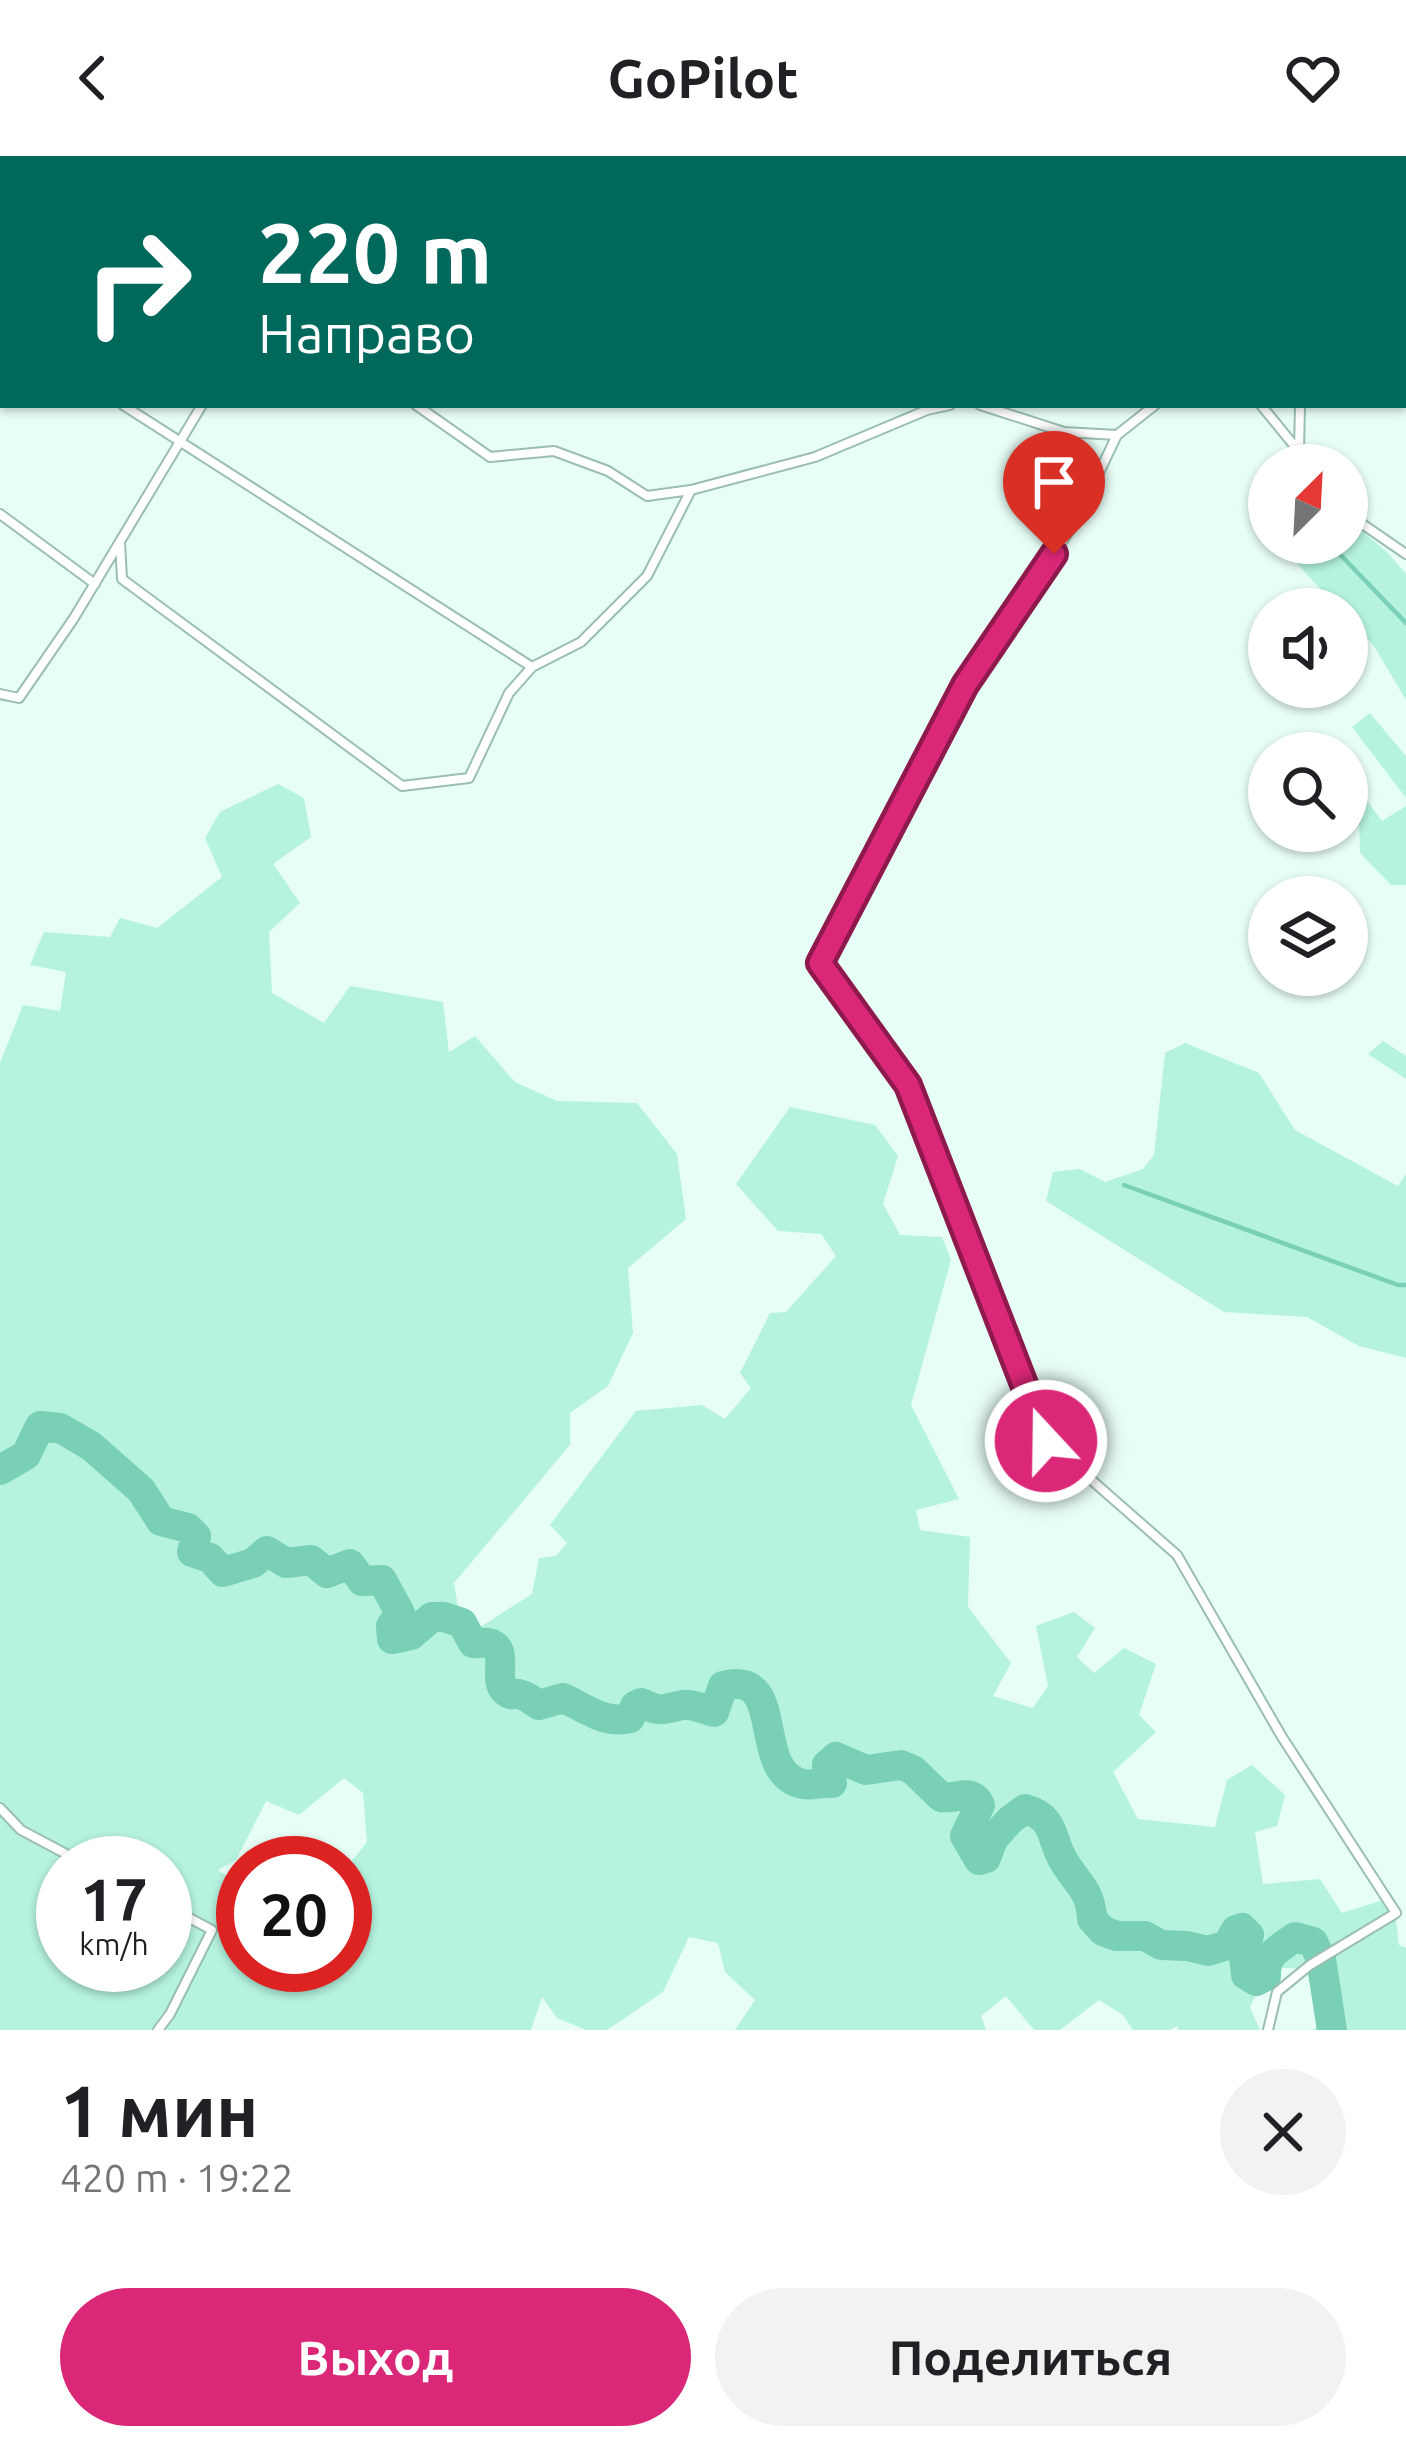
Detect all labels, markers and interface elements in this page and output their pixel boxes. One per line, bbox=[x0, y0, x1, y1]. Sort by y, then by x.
icon: back bbox=[60, 45, 126, 111]
icon: heart bbox=[1280, 45, 1346, 111]
text: GoPilot bbox=[607, 48, 799, 108]
icon: right bbox=[60, 204, 216, 360]
text: 220 m bbox=[258, 205, 492, 299]
text: Направо bbox=[258, 303, 475, 363]
pin bbox=[1003, 431, 1105, 554]
north arrow bbox=[1248, 444, 1368, 564]
map controls bbox=[1248, 444, 1368, 996]
icon: arrive bbox=[1021, 449, 1087, 515]
button: sound bbox=[1248, 588, 1368, 708]
button: search bbox=[1248, 732, 1368, 852]
button: layers bbox=[1248, 876, 1368, 996]
position arrow bbox=[983, 1378, 1109, 1504]
speed limit sign: 20 bbox=[216, 1836, 372, 1992]
text: 17 bbox=[80, 1865, 148, 1932]
text: km/h bbox=[79, 1927, 149, 1961]
button: close bbox=[1220, 2069, 1346, 2195]
text: 1 мин bbox=[60, 2070, 259, 2151]
text: 420 m · 19:22 bbox=[60, 2156, 294, 2199]
button: Выход bbox=[60, 2288, 691, 2426]
button: Поделиться bbox=[715, 2288, 1346, 2426]

